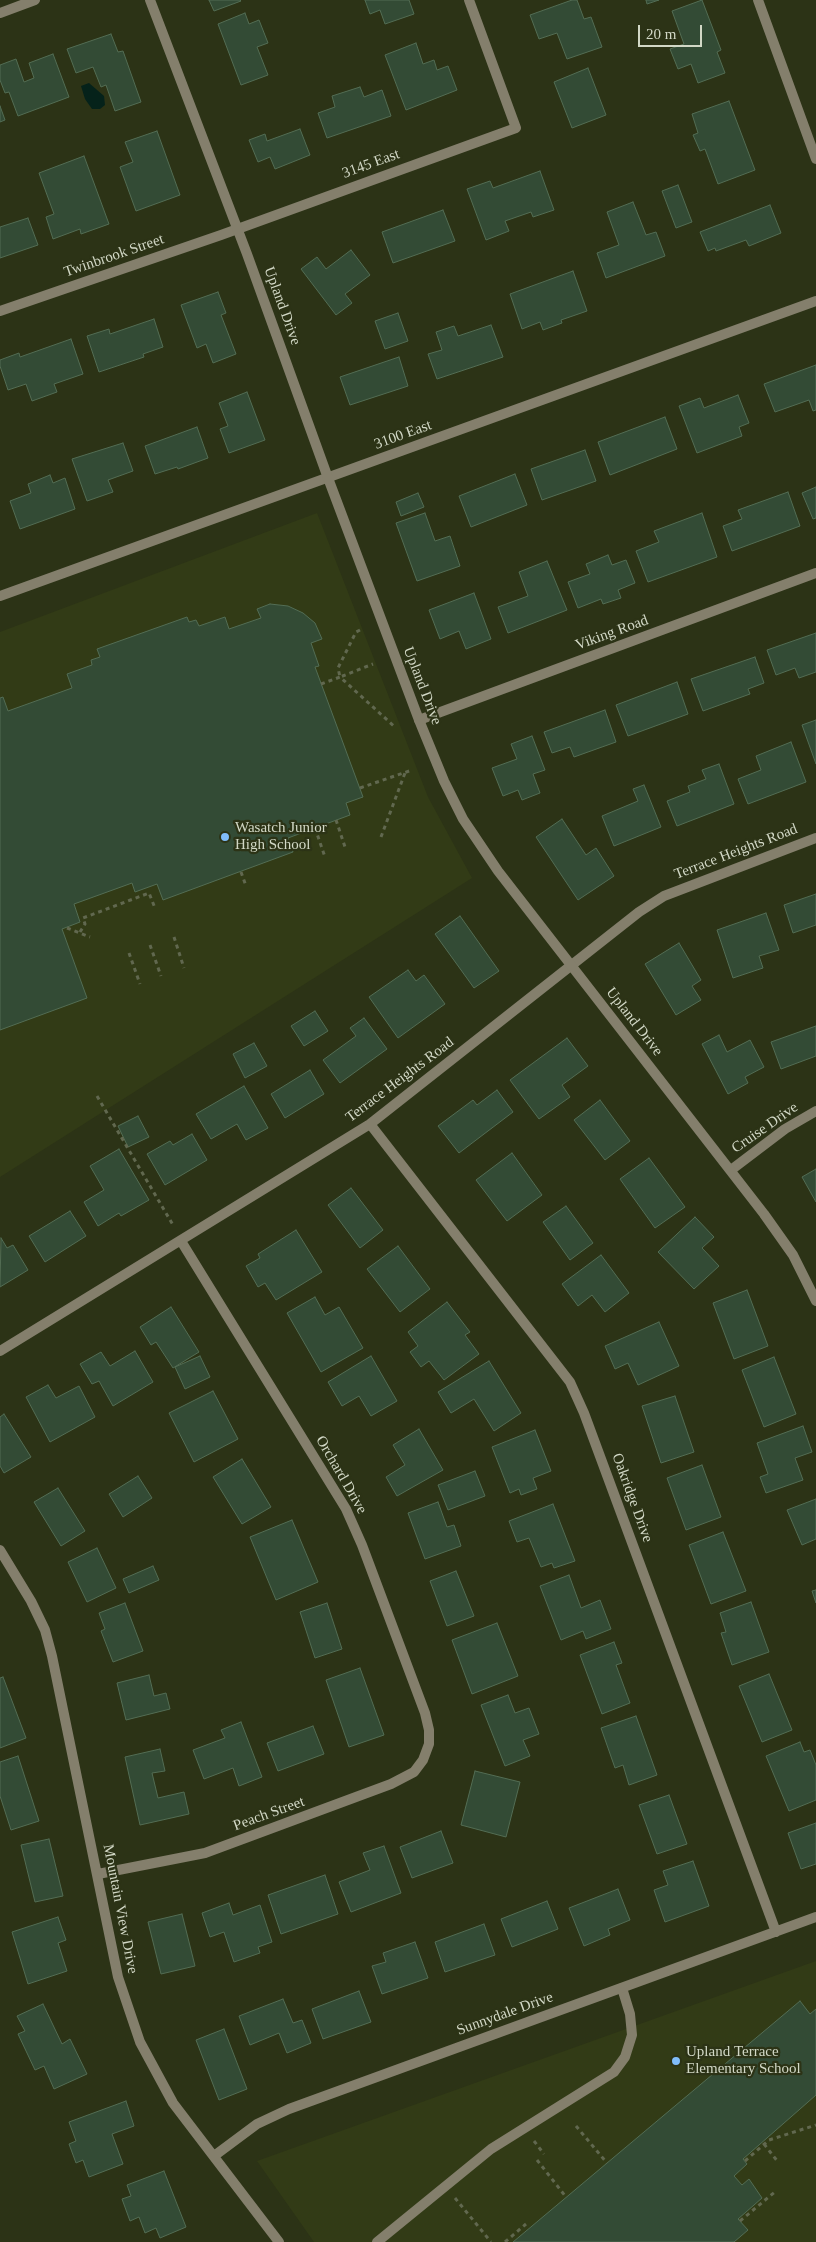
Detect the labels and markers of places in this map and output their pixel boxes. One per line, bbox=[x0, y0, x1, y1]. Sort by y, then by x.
place label: Wasatch Junior High School bbox=[235, 819, 327, 854]
marker: Wasatch Junior High School bbox=[219, 831, 231, 843]
place label: Upland Terrace Elementary School bbox=[686, 2043, 801, 2078]
marker: Upland Terrace Elementary School bbox=[670, 2055, 682, 2067]

